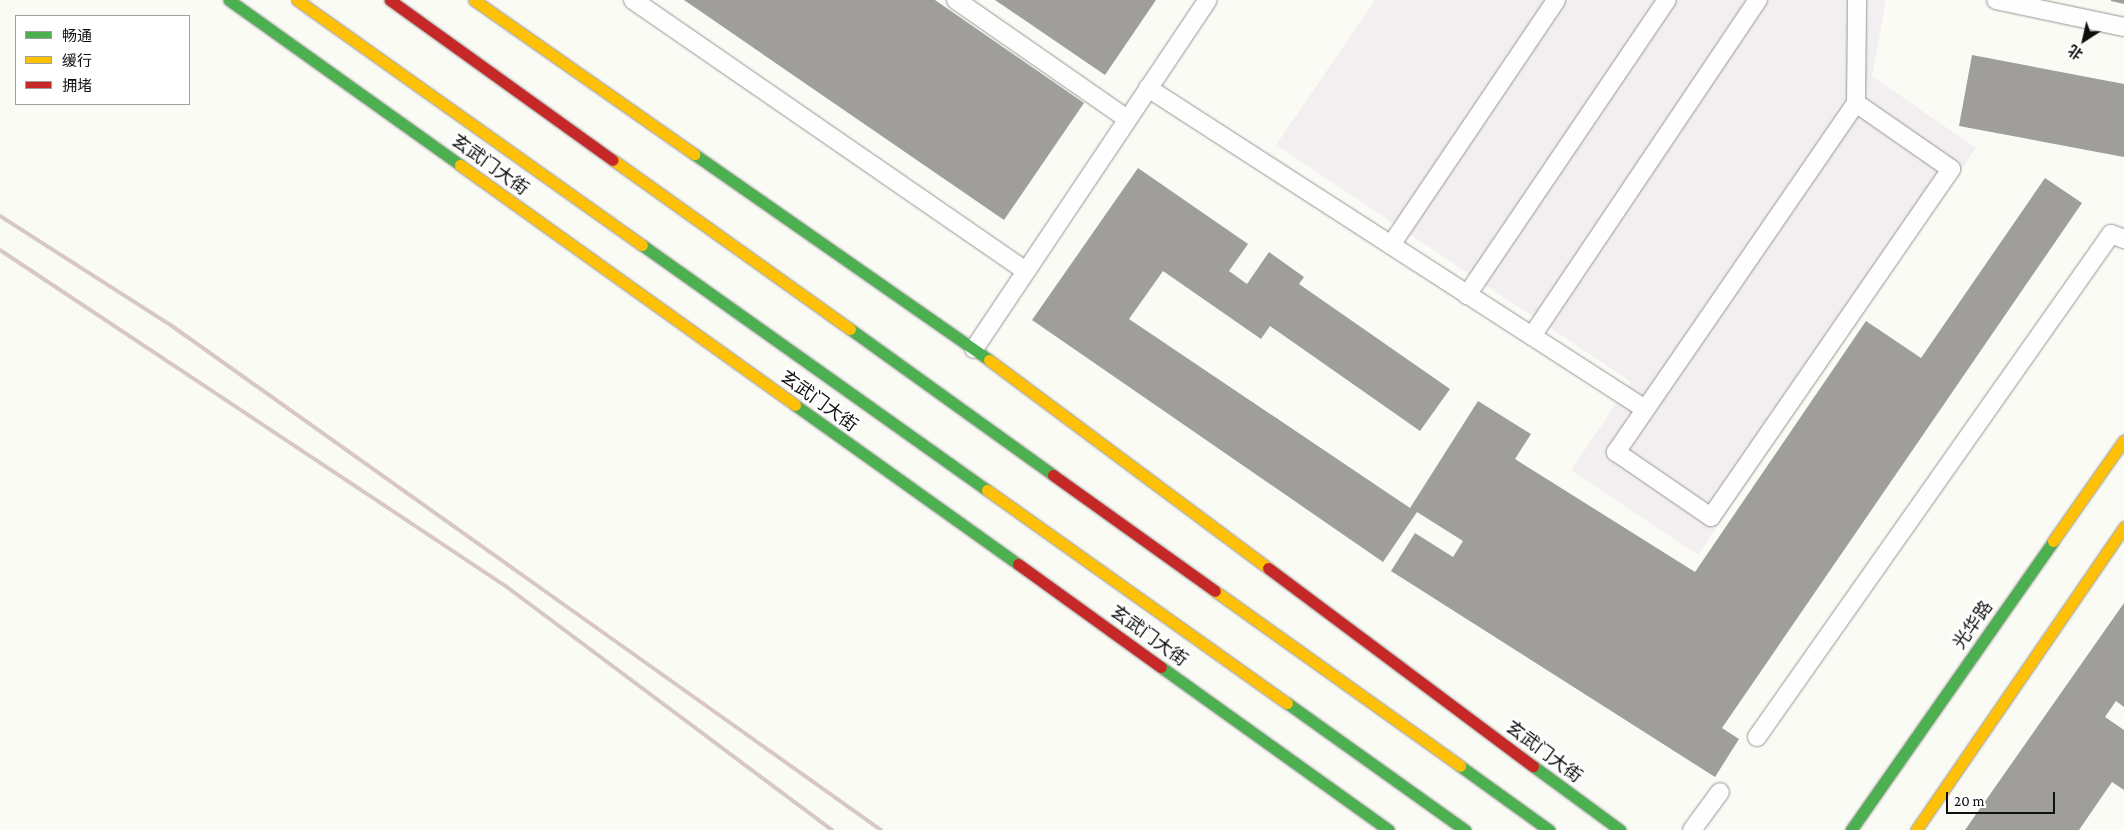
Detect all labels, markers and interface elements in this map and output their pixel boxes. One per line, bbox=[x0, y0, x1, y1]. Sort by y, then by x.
legend bbox=[15, 15, 190, 105]
north arrow bbox=[2059, 15, 2109, 65]
text: 畅通 bbox=[62, 28, 92, 44]
text: 北 bbox=[2065, 42, 2086, 63]
text: 缓行 bbox=[62, 53, 92, 69]
text: 拥堵 bbox=[62, 78, 92, 94]
street label: 玄武门大街 bbox=[447, 130, 533, 200]
street label: 玄武门大街 bbox=[776, 366, 862, 436]
street label: 光华路 bbox=[1949, 597, 1997, 653]
street label: 玄武门大街 bbox=[1106, 601, 1192, 671]
street label: 玄武门大街 bbox=[1502, 716, 1586, 788]
scale bar bbox=[1949, 782, 2058, 814]
text: 20 m bbox=[1954, 793, 1985, 809]

